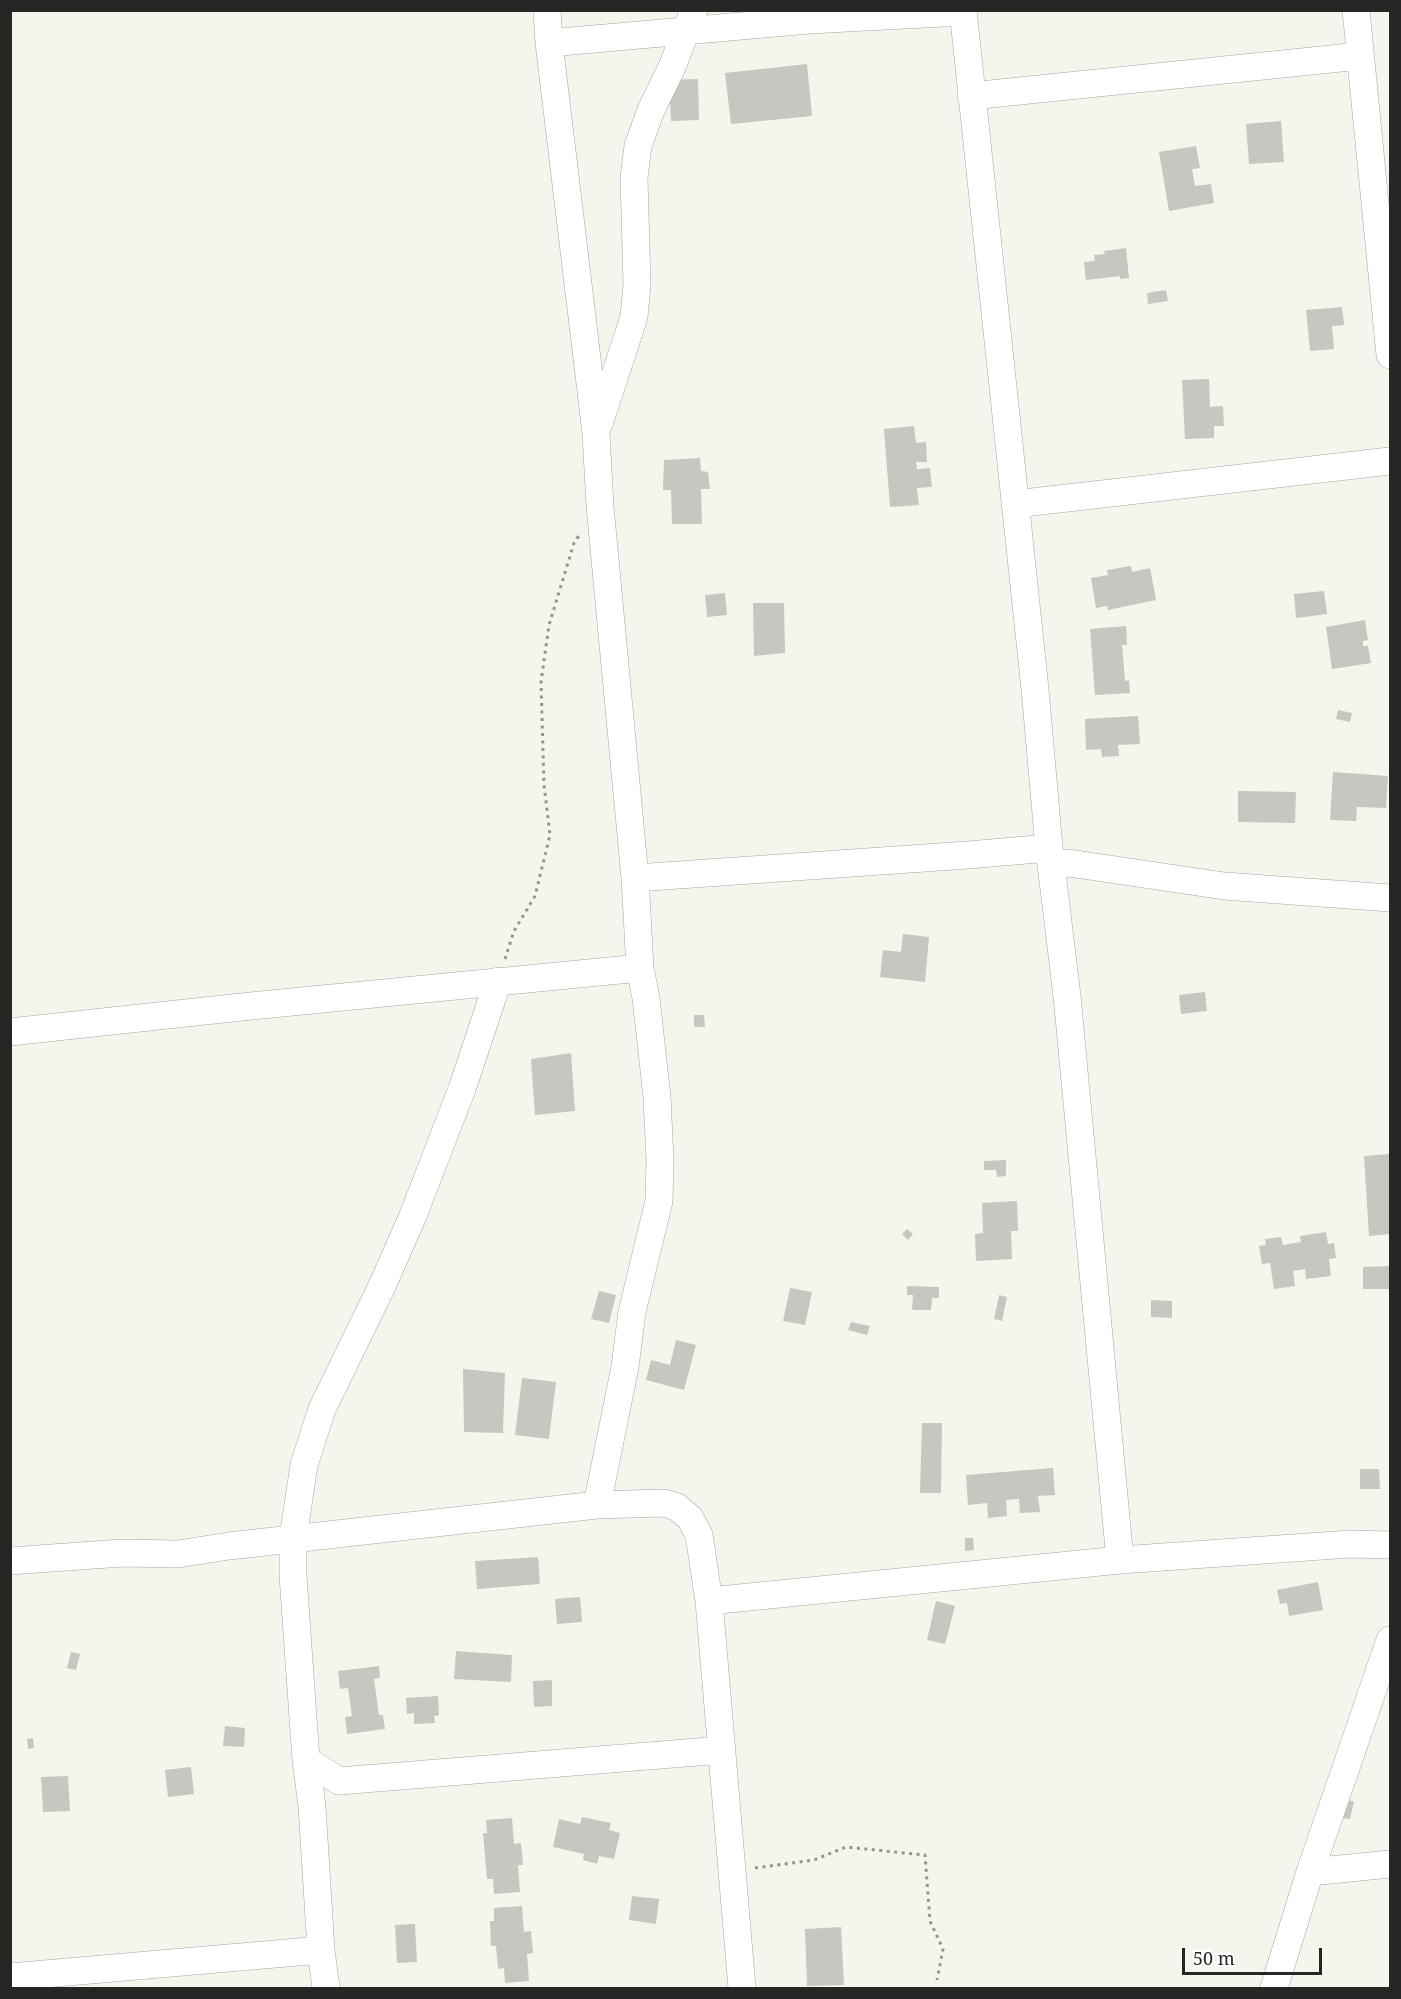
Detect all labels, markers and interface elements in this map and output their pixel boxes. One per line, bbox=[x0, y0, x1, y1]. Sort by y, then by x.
scale bar bbox=[1185, 1936, 1324, 1974]
text: 50 m bbox=[1193, 1946, 1235, 1970]

